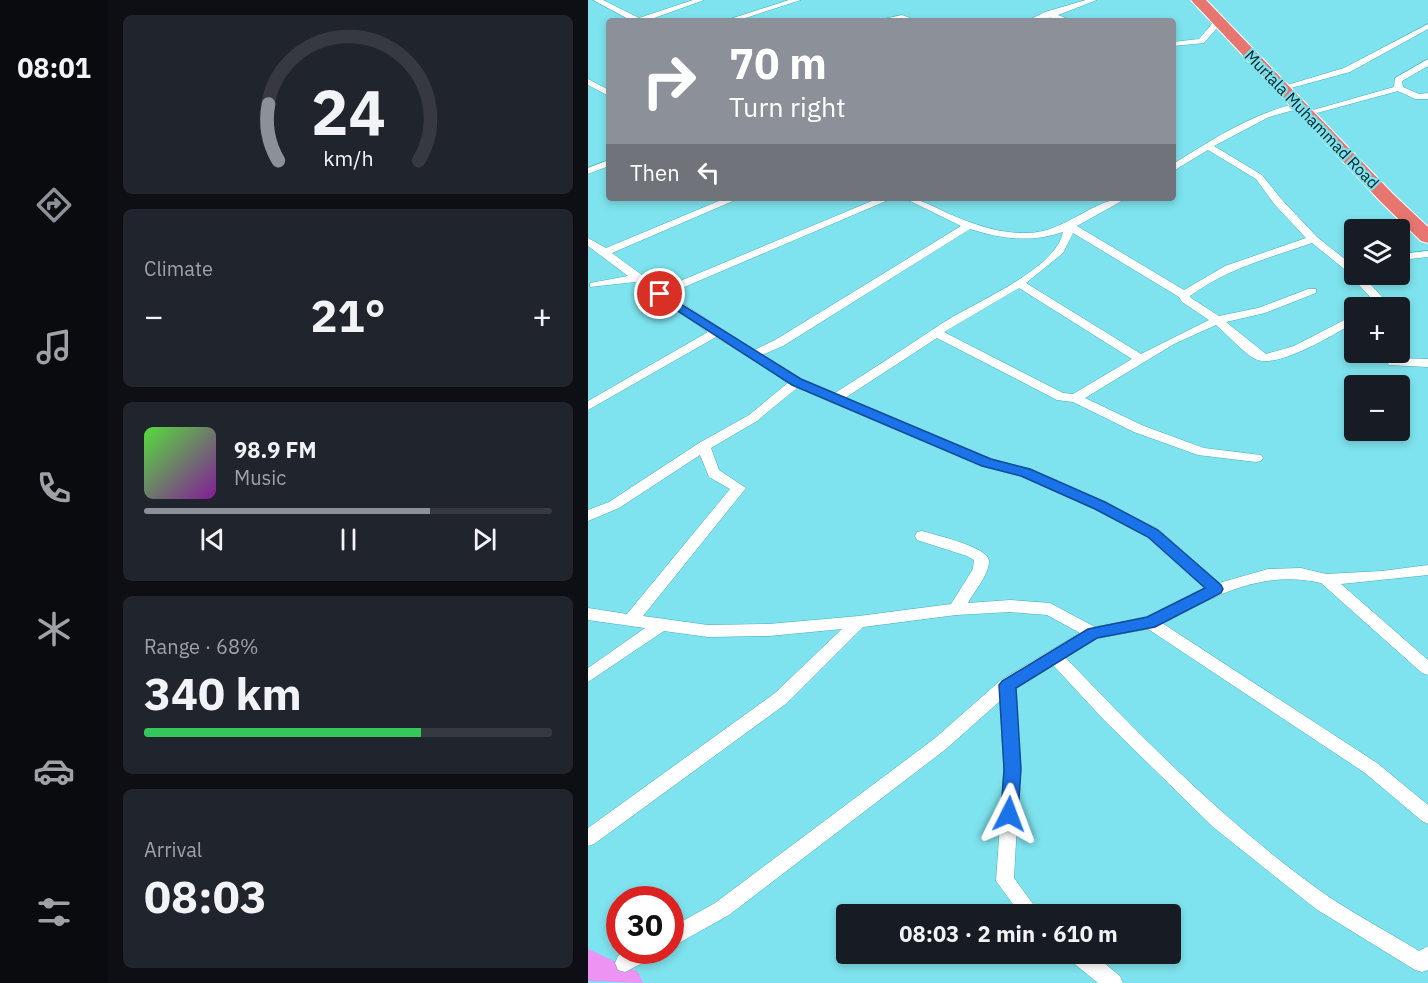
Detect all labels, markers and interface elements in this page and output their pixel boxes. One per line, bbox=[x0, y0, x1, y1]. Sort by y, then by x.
text: 70 m bbox=[729, 36, 827, 91]
icon: right bbox=[630, 42, 708, 120]
street label: Murtala Muhammad Road bbox=[1241, 46, 1383, 192]
text: 08:01 bbox=[17, 50, 91, 85]
text: 24 bbox=[311, 71, 385, 152]
text: Turn right bbox=[729, 89, 846, 124]
text: km/h bbox=[323, 145, 373, 173]
icon: left bbox=[692, 156, 725, 189]
text: Then bbox=[630, 158, 680, 187]
icon: directions bbox=[33, 184, 75, 226]
map controls bbox=[1344, 219, 1410, 441]
button: layers bbox=[1344, 219, 1410, 285]
text: Climate bbox=[144, 255, 213, 282]
pin bbox=[634, 268, 685, 319]
icon: arrive bbox=[643, 277, 676, 310]
text: 21° bbox=[310, 286, 386, 344]
text: − bbox=[144, 294, 164, 337]
text: + bbox=[532, 294, 552, 337]
button: + bbox=[1344, 297, 1410, 363]
icon: music bbox=[33, 326, 75, 368]
button: − bbox=[1344, 375, 1410, 441]
text: 98.9 FM bbox=[234, 435, 317, 464]
text: Music bbox=[234, 464, 286, 491]
icon: phone bbox=[33, 467, 75, 509]
icon: previous bbox=[196, 523, 229, 556]
icon: pause bbox=[332, 523, 365, 556]
icon: next bbox=[468, 523, 501, 556]
icon: climate bbox=[33, 608, 75, 650]
text: Range · 68% bbox=[144, 633, 259, 660]
text: 340 km bbox=[144, 664, 302, 722]
icon: car bbox=[33, 750, 75, 792]
position arrow bbox=[977, 782, 1041, 846]
text: Arrival bbox=[144, 836, 202, 863]
text: 08:03 bbox=[144, 867, 267, 925]
speed limit sign: 30 bbox=[606, 886, 684, 964]
icon: filters bbox=[33, 891, 75, 933]
text: 08:03 · 2 min · 610 m bbox=[899, 919, 1118, 948]

